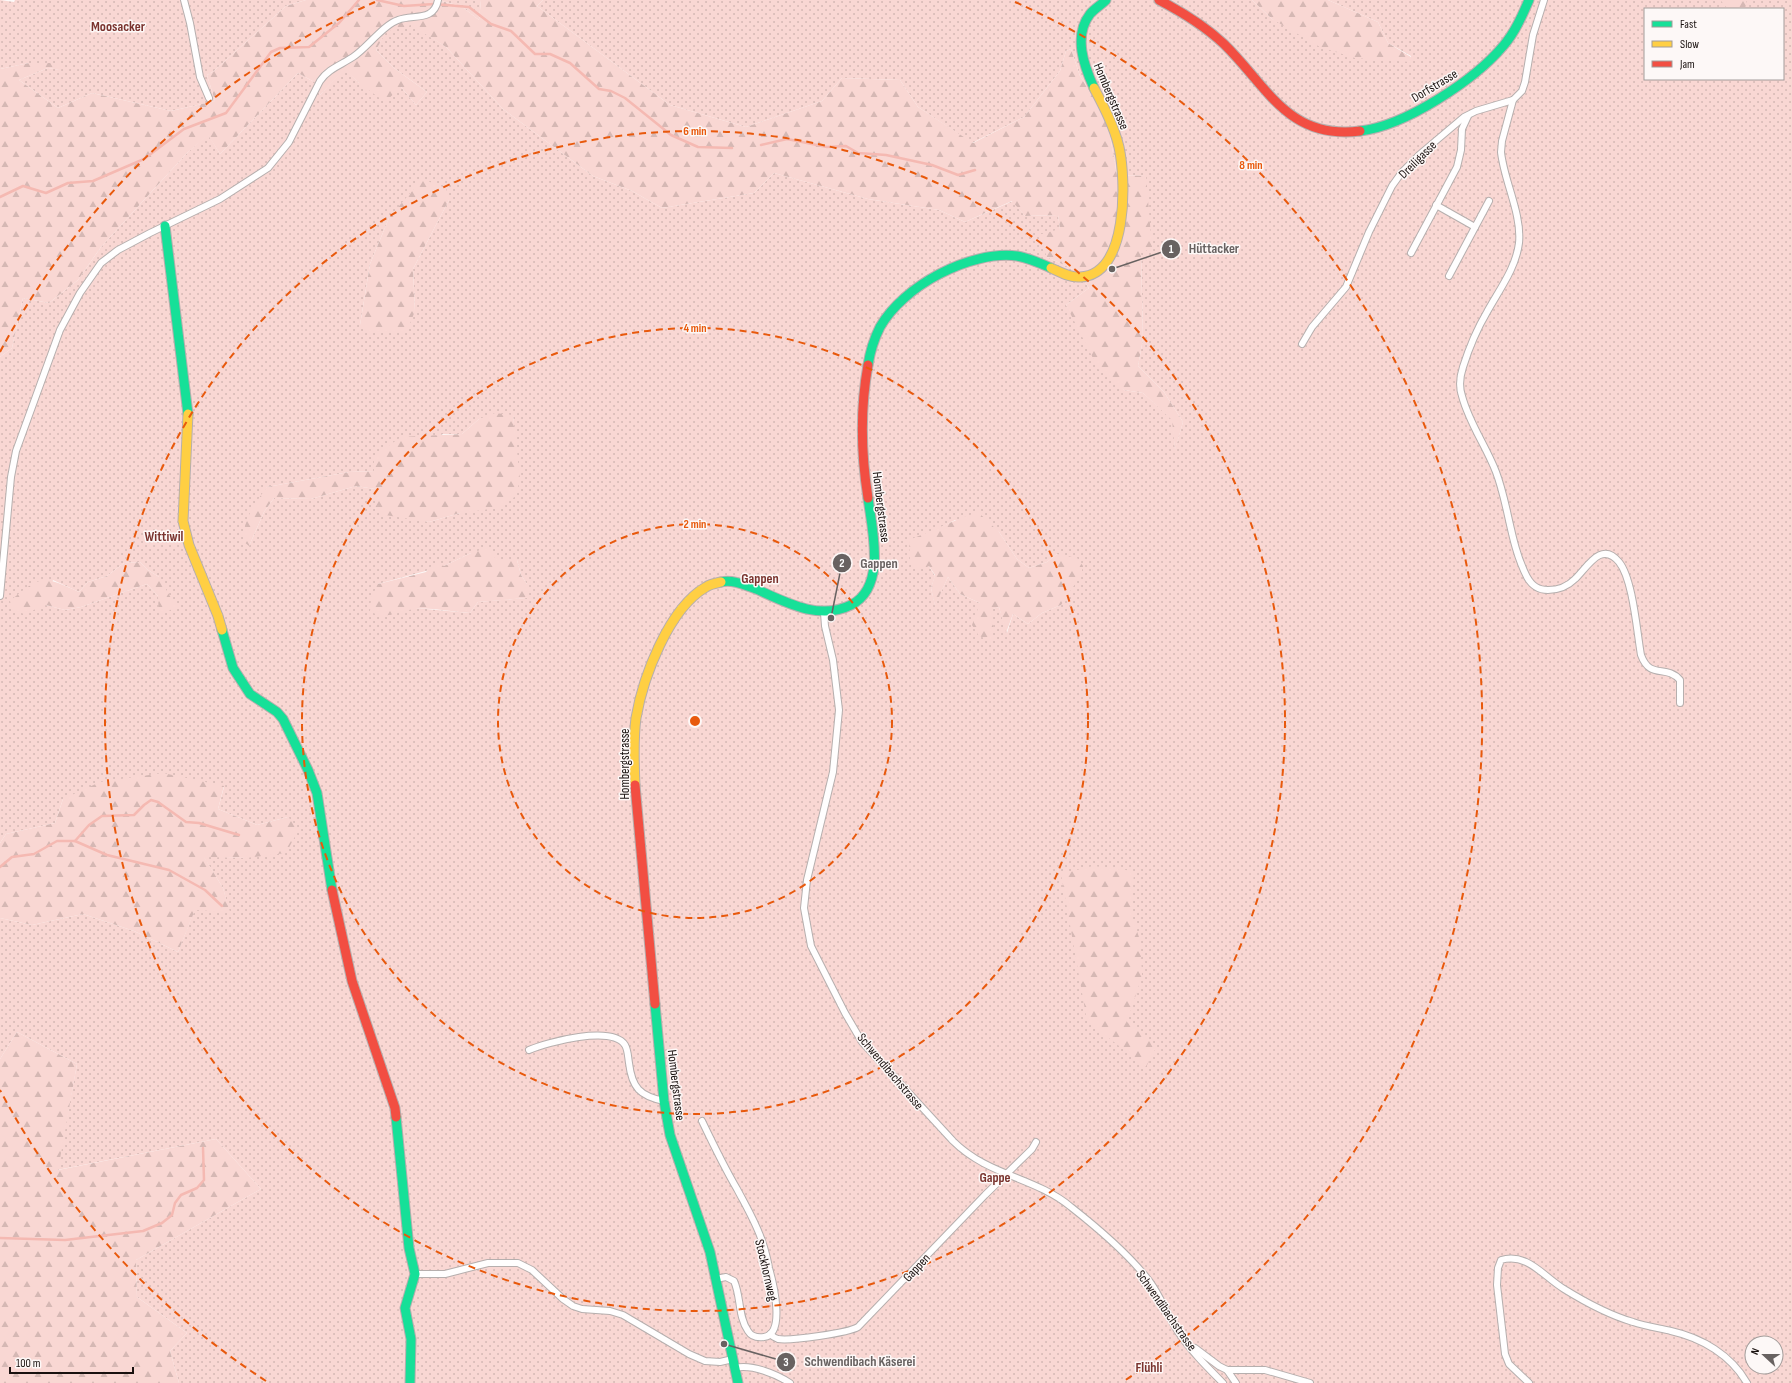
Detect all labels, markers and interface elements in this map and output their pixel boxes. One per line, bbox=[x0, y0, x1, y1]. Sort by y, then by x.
legend bbox=[1644, 8, 1784, 80]
text: Fast bbox=[1680, 17, 1697, 32]
district label: Moosacker bbox=[91, 18, 146, 35]
text: Slow bbox=[1680, 37, 1699, 52]
text: Jam bbox=[1679, 57, 1695, 72]
street label: Hombergstrasse bbox=[1090, 61, 1132, 132]
street label: Dorfstrasse bbox=[1409, 66, 1460, 106]
text: 6 min bbox=[683, 124, 707, 139]
street label: Dreiligasse bbox=[1395, 137, 1440, 182]
text: 8 min bbox=[1239, 158, 1263, 173]
callout: Hüttacker bbox=[1161, 236, 1247, 262]
text: Hüttacker bbox=[1189, 240, 1240, 257]
text: 1 bbox=[1169, 242, 1174, 257]
text: 4 min bbox=[683, 321, 707, 336]
street label: Hombergstrasse bbox=[869, 471, 893, 543]
text: 2 min bbox=[684, 517, 706, 532]
district label: Wittiwil bbox=[145, 528, 184, 545]
callout: Gappen bbox=[832, 550, 905, 576]
text: Gappen bbox=[860, 555, 898, 572]
text: 2 bbox=[839, 556, 845, 571]
district label: Gappen bbox=[741, 570, 779, 587]
centre of rings bbox=[688, 714, 702, 728]
street label: Hombergstrasse bbox=[617, 728, 633, 800]
street label: Schwendibachstrasse bbox=[854, 1030, 927, 1113]
street label: Hombergstrasse bbox=[664, 1049, 688, 1121]
district label: Gappe bbox=[979, 1169, 1011, 1186]
street label: Stockhornweg bbox=[751, 1238, 781, 1303]
street label: Gappen bbox=[900, 1250, 934, 1285]
street label: Schwendibachstrasse bbox=[1132, 1267, 1200, 1354]
north arrow bbox=[1744, 1335, 1784, 1375]
text: N bbox=[1748, 1346, 1762, 1357]
scale bar bbox=[10, 1349, 133, 1375]
callout: Schwendibach Käserei bbox=[776, 1349, 923, 1375]
text: Schwendibach Käserei bbox=[805, 1353, 916, 1370]
text: 3 bbox=[783, 1355, 789, 1370]
text: 100 m bbox=[16, 1356, 41, 1371]
district label: Flühli bbox=[1136, 1359, 1163, 1376]

